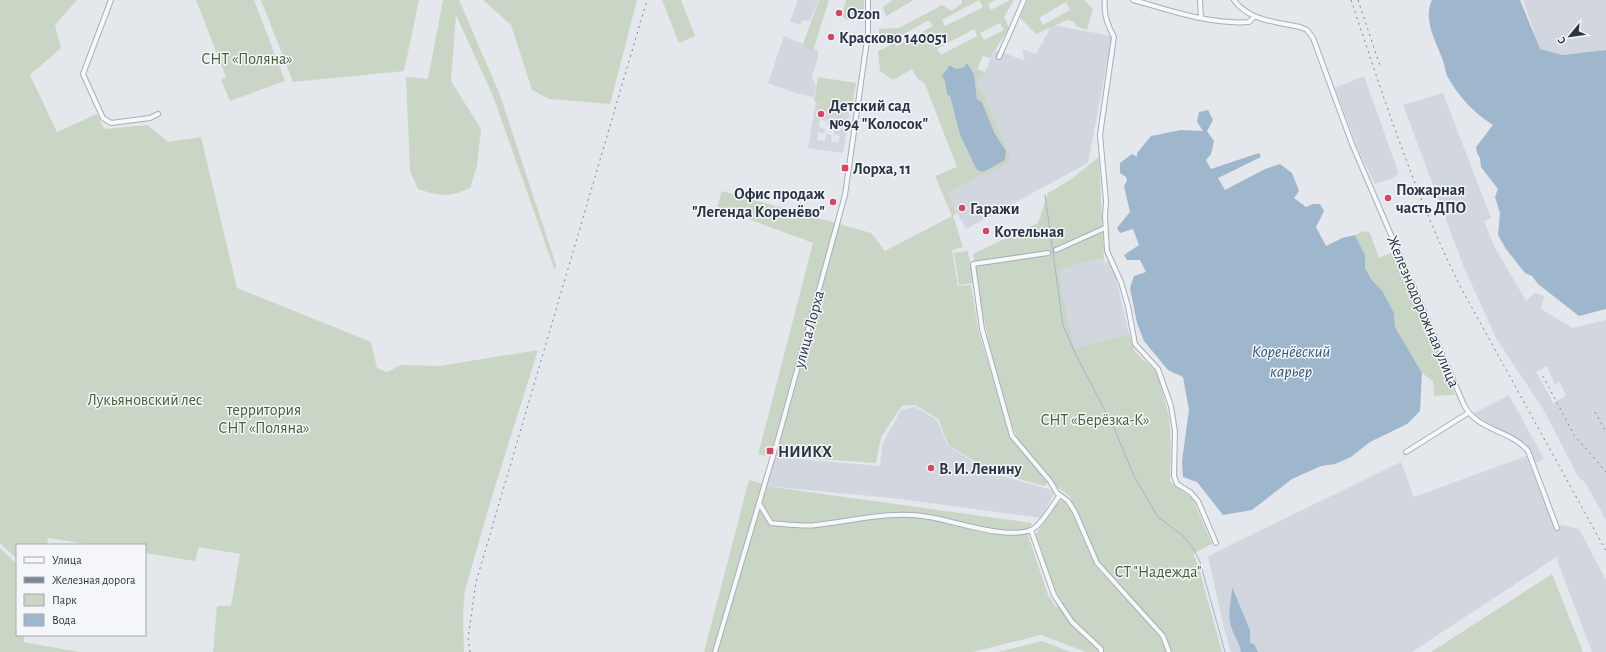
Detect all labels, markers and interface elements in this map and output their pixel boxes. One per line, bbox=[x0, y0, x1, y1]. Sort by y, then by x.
place label: Ozon bbox=[847, 6, 880, 22]
marker: Ozon bbox=[834, 8, 844, 18]
north arrow bbox=[1550, 16, 1590, 56]
place label: Красково 140051 bbox=[839, 30, 947, 46]
marker: Красково 140051 bbox=[826, 32, 836, 42]
text: С bbox=[1555, 35, 1568, 46]
park label: СНТ «Поляна» bbox=[201, 51, 293, 67]
place label: Детский сад №94 "Колосок" bbox=[829, 98, 928, 132]
marker: Детский сад №94 "Колосок" bbox=[816, 109, 826, 119]
place label: Лорха, 11 bbox=[853, 161, 911, 177]
marker: Лорха, 11 bbox=[840, 163, 850, 173]
place label: Пожарная часть ДПО bbox=[1396, 182, 1467, 216]
place label: Офис продаж "Легенда Коренёво" bbox=[692, 186, 826, 220]
marker: Пожарная часть ДПО bbox=[1383, 193, 1393, 203]
marker: Офис продаж "Легенда Коренёво" bbox=[828, 197, 838, 207]
place label: Гаражи bbox=[970, 201, 1020, 217]
marker: Гаражи bbox=[957, 203, 967, 213]
place label: Котельная bbox=[994, 224, 1064, 240]
marker: Котельная bbox=[981, 226, 991, 236]
street label: Железнодорожная улица bbox=[1383, 233, 1462, 390]
street label: улица Лорха bbox=[791, 289, 828, 371]
water label: Коренёвский карьер bbox=[1252, 343, 1330, 381]
park label: Лукьяновский лес bbox=[87, 392, 203, 409]
park label: территория СНТ «Поляна» bbox=[218, 402, 310, 436]
park label: СНТ «Берёзка-К» bbox=[1040, 412, 1150, 428]
place label: НИИКХ bbox=[778, 444, 832, 460]
marker: НИИКХ bbox=[765, 446, 775, 456]
place label: В. И. Ленину bbox=[939, 461, 1022, 478]
marker: В. И. Ленину bbox=[926, 463, 936, 473]
legend bbox=[16, 544, 146, 636]
text: Улица bbox=[52, 554, 82, 566]
park label: СТ "Надежда" bbox=[1114, 564, 1202, 580]
text: Железная дорога bbox=[52, 574, 136, 586]
text: Парк bbox=[52, 594, 77, 606]
text: Вода bbox=[52, 614, 76, 626]

